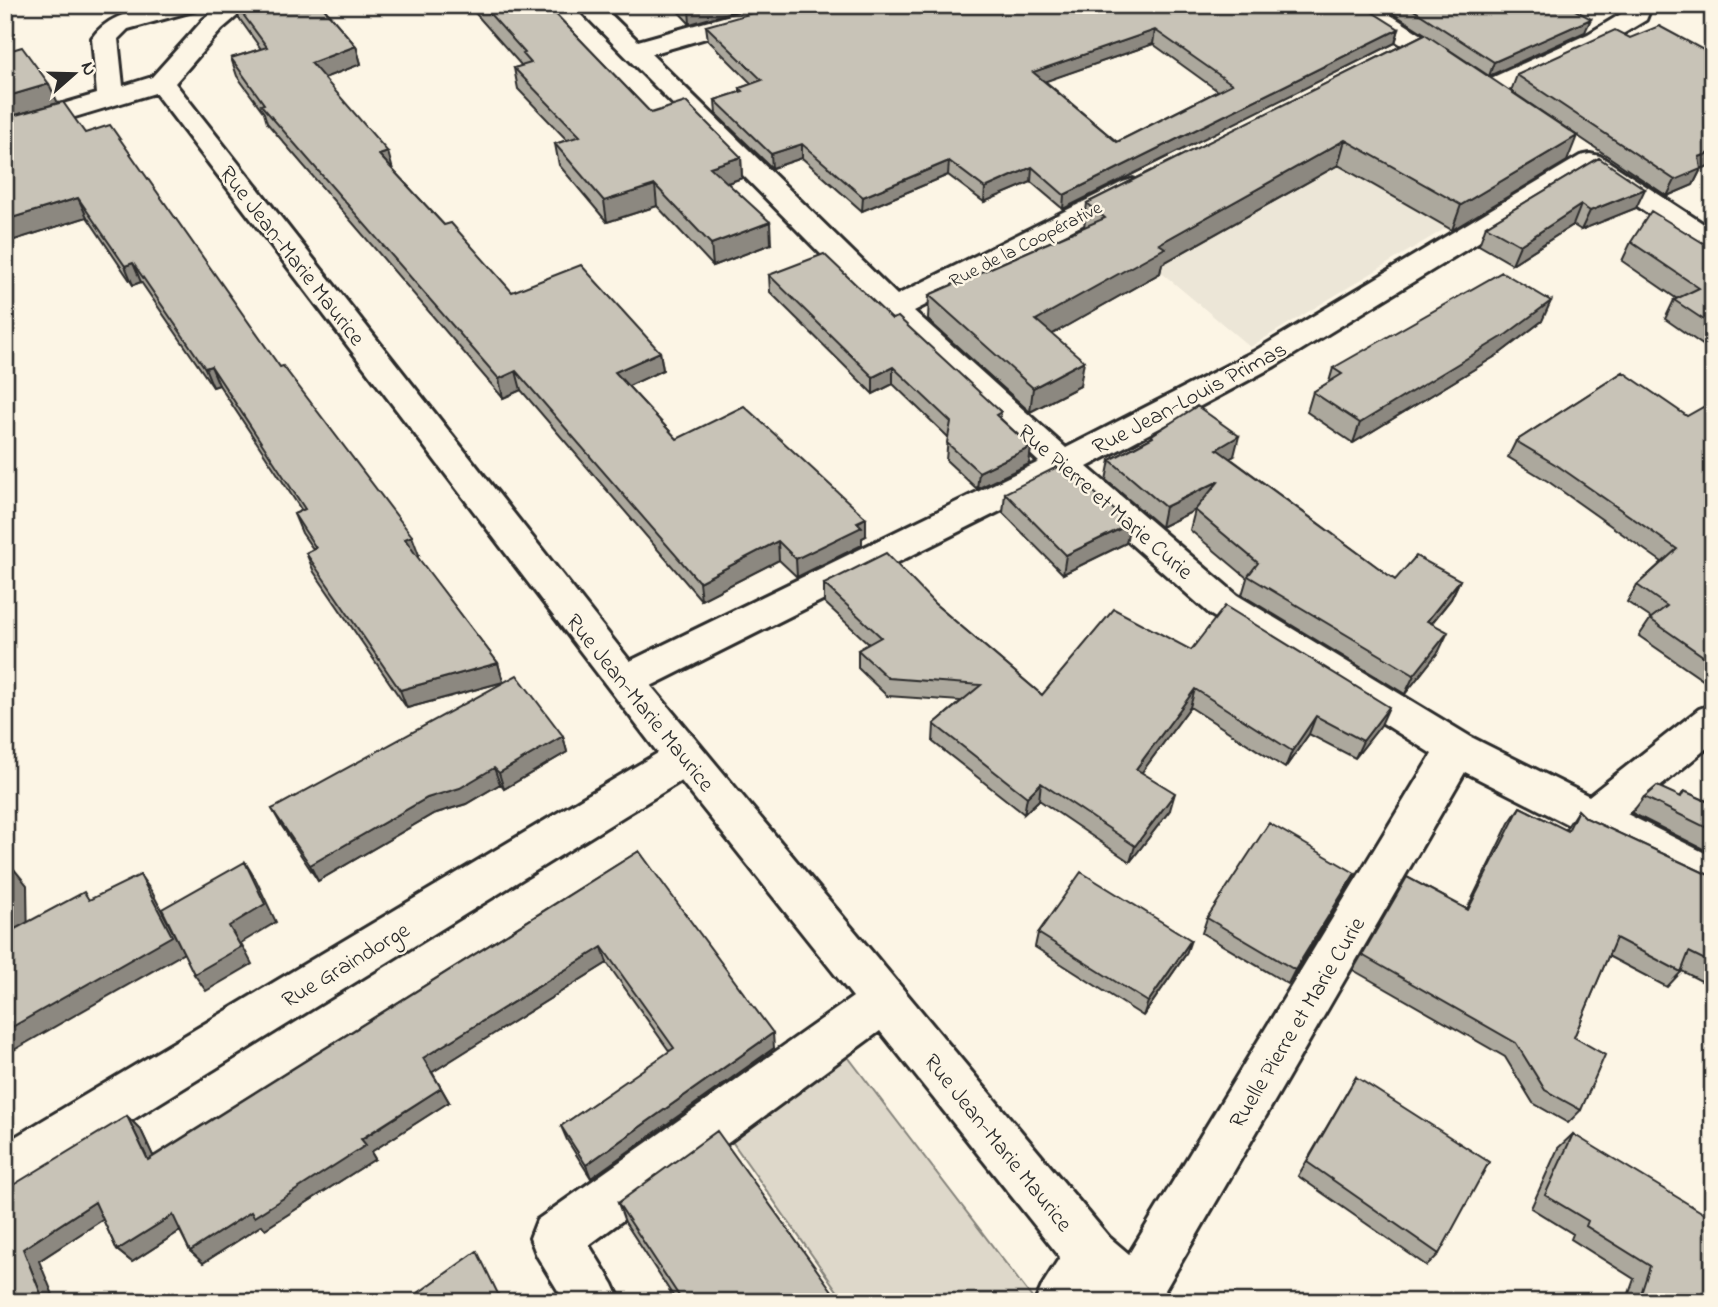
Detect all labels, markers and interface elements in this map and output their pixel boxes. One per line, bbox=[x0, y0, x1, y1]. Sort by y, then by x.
north arrow bbox=[38, 38, 108, 108]
text: N bbox=[73, 58, 103, 80]
street label: Rue Jean-Marie Maurice bbox=[210, 159, 372, 354]
street label: Rue de la Coopérative bbox=[945, 195, 1108, 295]
street label: Rue Jean-Louis Primas bbox=[1087, 334, 1293, 465]
street label: Rue Pierre et Marie Curie bbox=[1009, 417, 1200, 589]
street label: Rue Jean-Marie Maurice bbox=[557, 607, 722, 800]
street label: Ruelle Pierre et Marie Curie bbox=[1222, 911, 1375, 1135]
street label: Rue Graindorge bbox=[276, 915, 418, 1018]
street label: Rue Jean-Marie Maurice bbox=[915, 1047, 1080, 1240]

